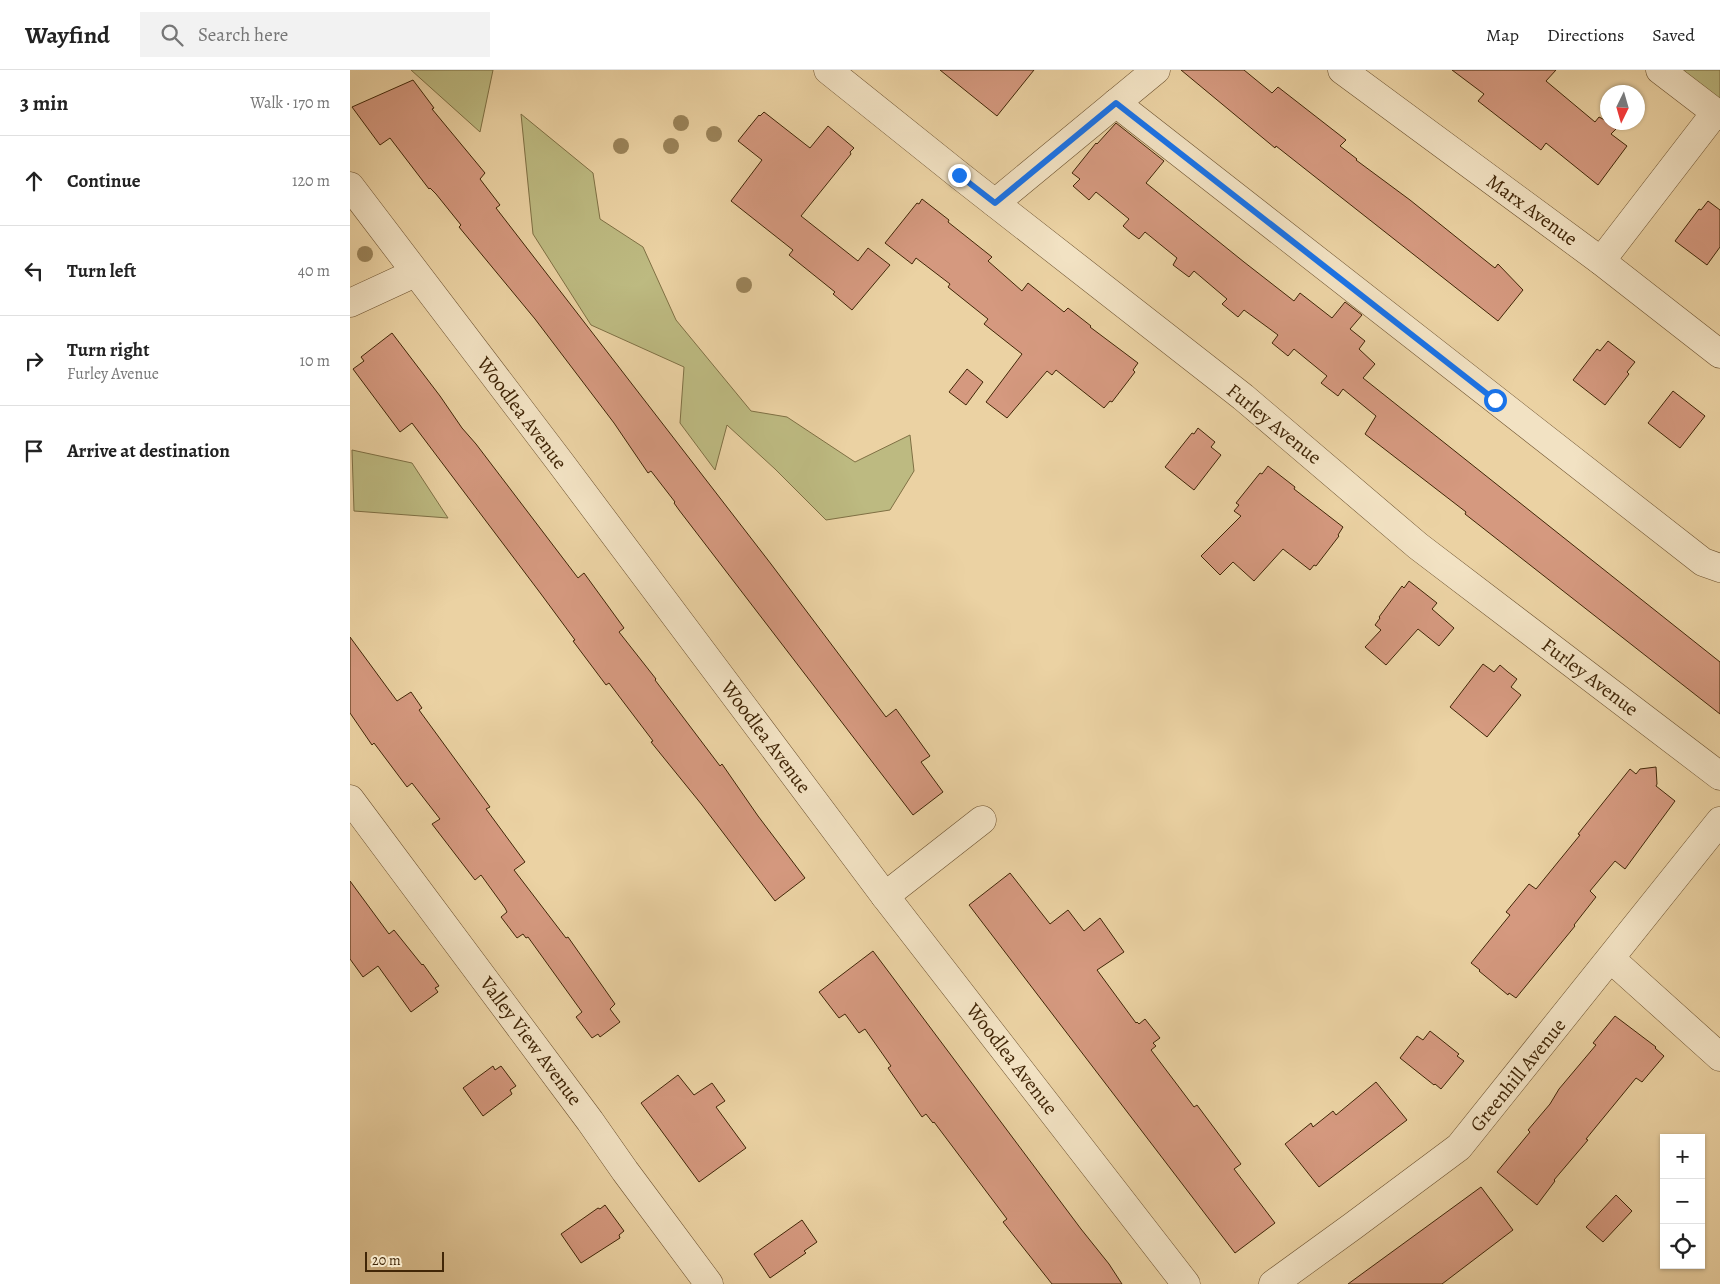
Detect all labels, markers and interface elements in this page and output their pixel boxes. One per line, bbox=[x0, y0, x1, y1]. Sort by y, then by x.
search box bbox=[140, 12, 490, 57]
text: Wayfind bbox=[25, 19, 110, 51]
icon: search bbox=[158, 21, 186, 49]
text: Search here bbox=[198, 22, 288, 48]
text: Map bbox=[1486, 23, 1519, 47]
text: Directions bbox=[1547, 23, 1624, 47]
text: Saved bbox=[1652, 23, 1695, 47]
north arrow bbox=[1600, 85, 1645, 130]
text: 3 min bbox=[20, 89, 68, 117]
text: Walk · 170 m bbox=[250, 92, 330, 114]
route end bbox=[948, 164, 971, 187]
icon: ahead bbox=[20, 167, 48, 195]
text: Continue bbox=[67, 168, 141, 194]
street label: Marx Avenue bbox=[1481, 168, 1583, 252]
text: 120 m bbox=[292, 170, 330, 192]
icon: left bbox=[20, 257, 48, 285]
text: Turn left bbox=[67, 258, 136, 284]
text: 40 m bbox=[298, 260, 330, 282]
text: Turn right bbox=[67, 337, 149, 363]
icon: right bbox=[20, 347, 48, 375]
text: 10 m bbox=[300, 350, 330, 372]
street label: Woodlea Avenue bbox=[470, 350, 573, 475]
text: Furley Avenue bbox=[67, 363, 159, 385]
street label: Furley Avenue bbox=[1221, 377, 1327, 471]
route start bbox=[1484, 389, 1507, 412]
icon: arrive bbox=[20, 437, 48, 465]
text: Arrive at destination bbox=[67, 438, 230, 464]
street label: Furley Avenue bbox=[1536, 632, 1644, 722]
street label: Woodlea Avenue bbox=[714, 674, 817, 799]
street label: Valley View Avenue bbox=[473, 970, 588, 1111]
street label: Woodlea Avenue bbox=[959, 997, 1064, 1120]
street label: Greenhill Avenue bbox=[1464, 1013, 1572, 1137]
map controls bbox=[1660, 1134, 1705, 1269]
button: + bbox=[1660, 1134, 1705, 1179]
button: − bbox=[1660, 1179, 1705, 1224]
button: locate bbox=[1660, 1224, 1705, 1269]
scale bar bbox=[365, 1249, 444, 1272]
text: 20 m bbox=[372, 1251, 401, 1270]

